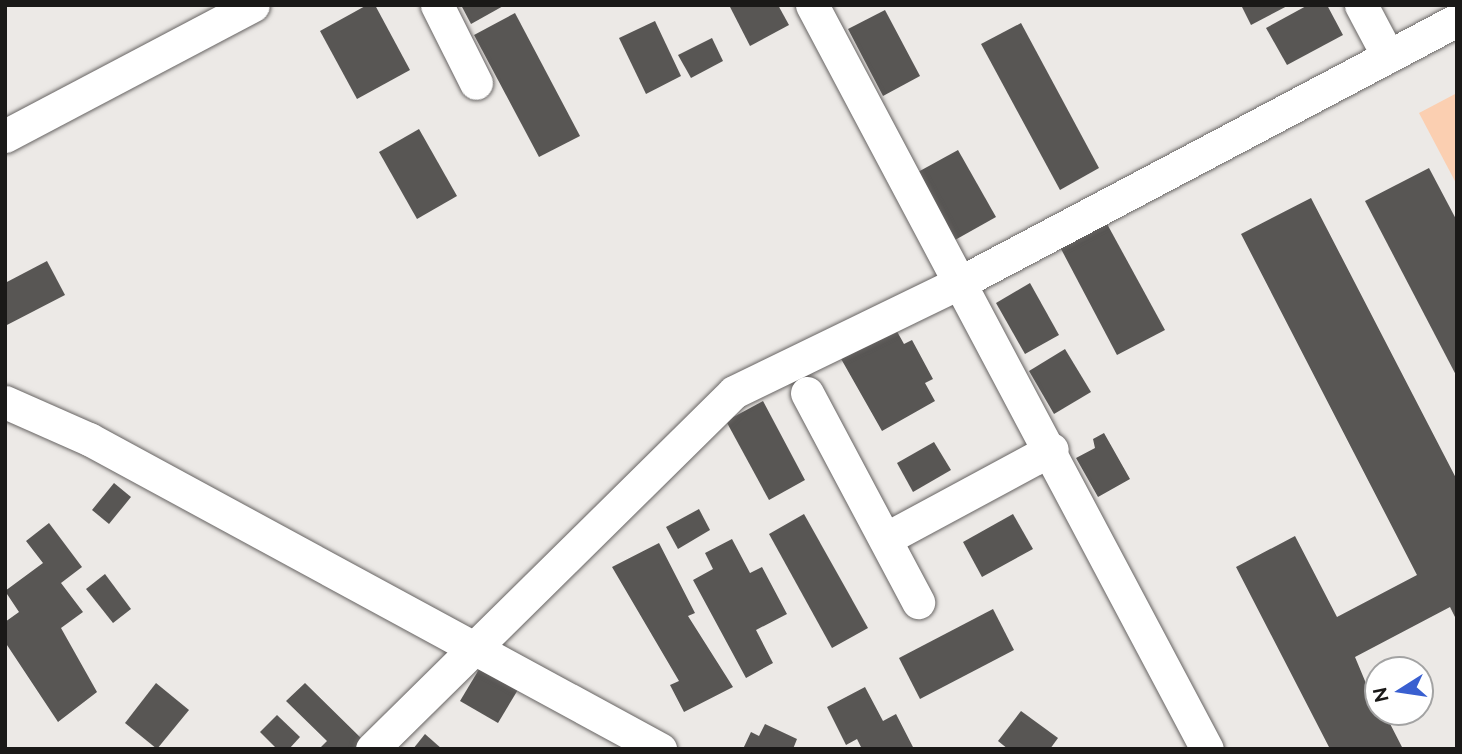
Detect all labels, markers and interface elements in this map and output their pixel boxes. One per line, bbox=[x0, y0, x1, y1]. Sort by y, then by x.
north arrow bbox=[1364, 656, 1434, 726]
text: N bbox=[1368, 686, 1393, 704]

